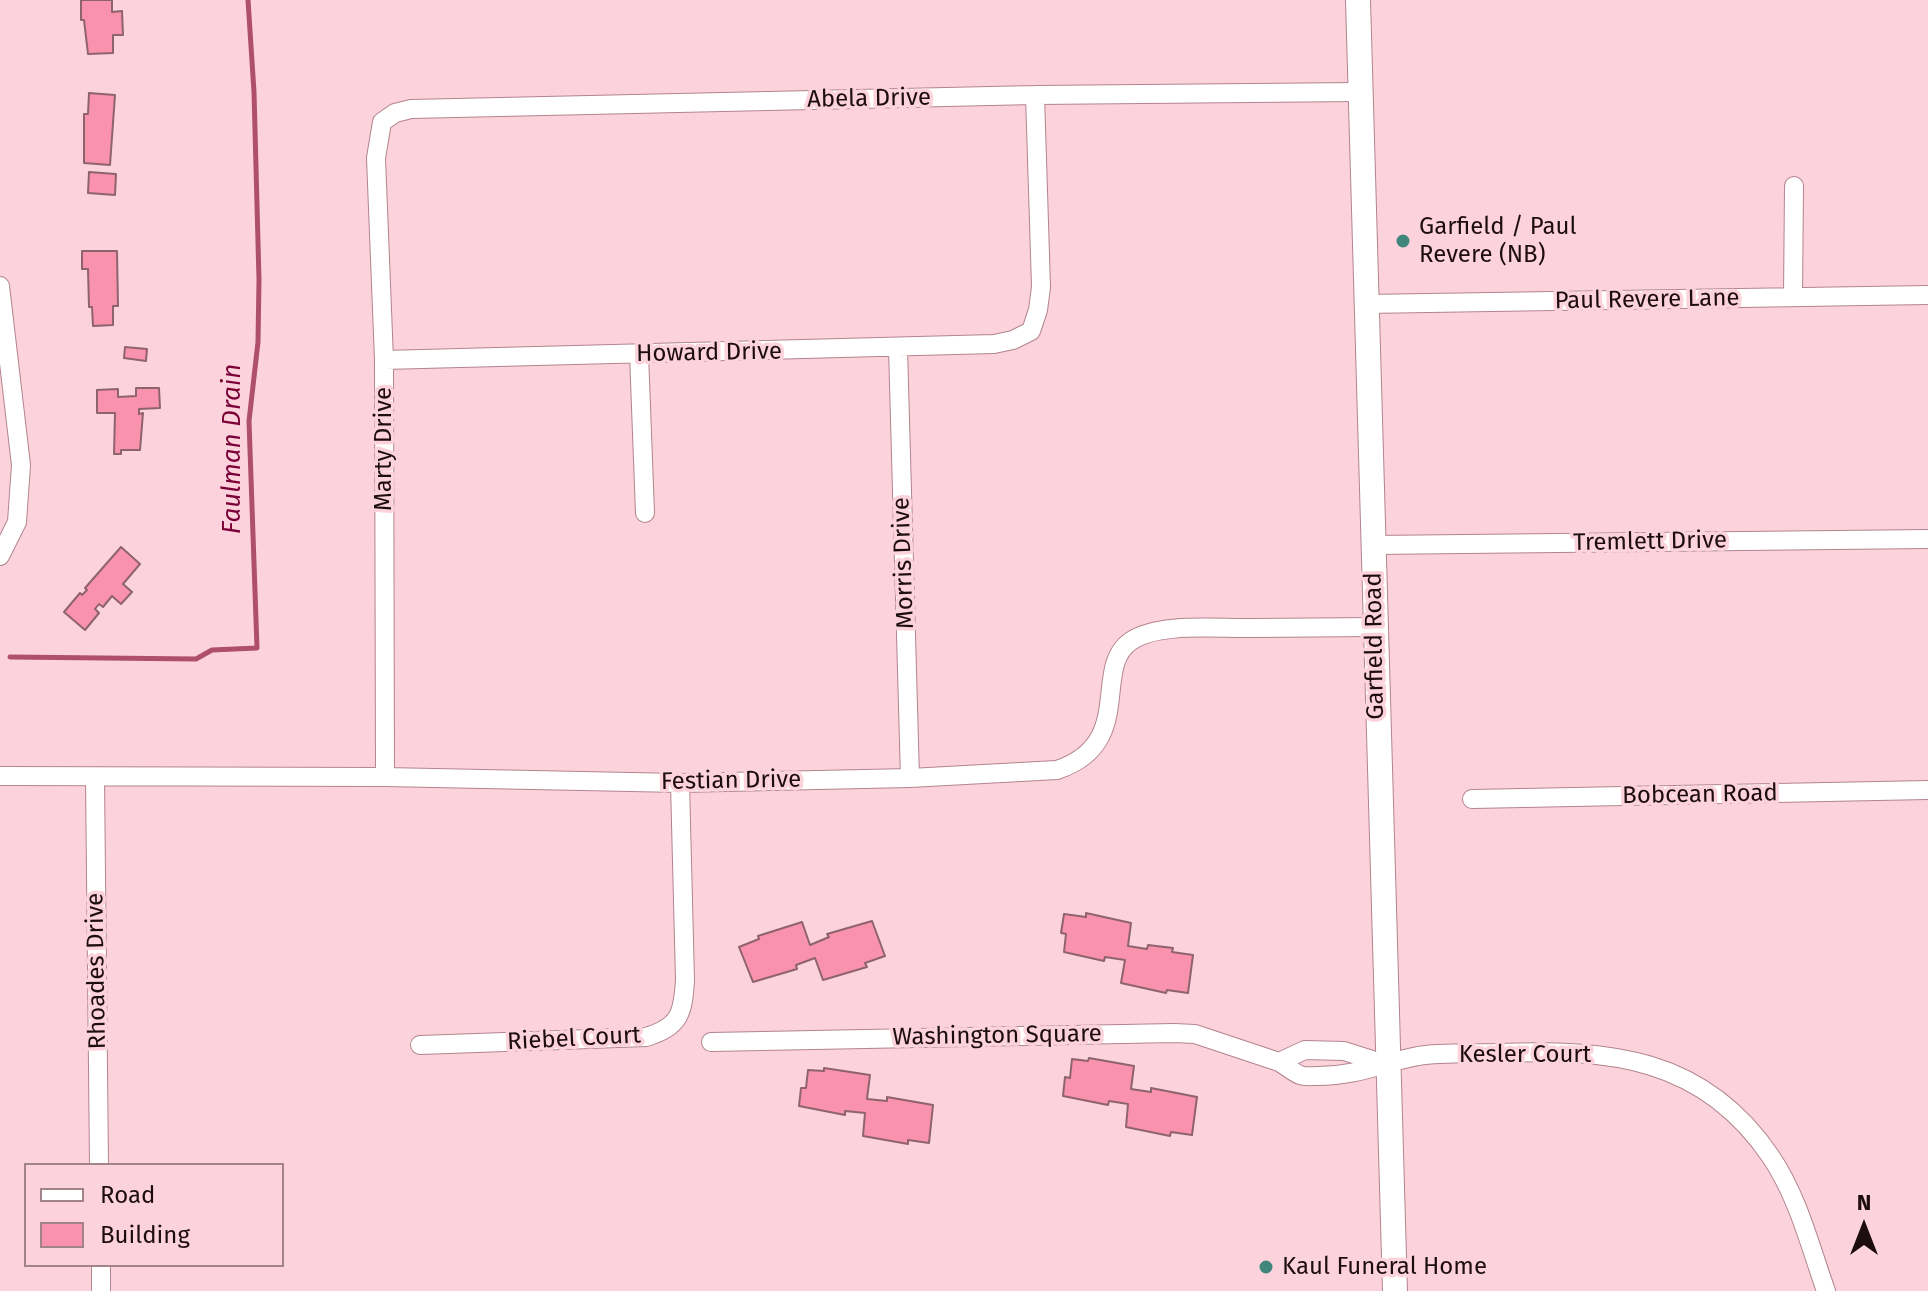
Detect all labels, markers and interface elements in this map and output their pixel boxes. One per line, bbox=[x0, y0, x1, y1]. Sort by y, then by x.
street label: Abela Drive bbox=[807, 84, 931, 114]
place label: Garfield / Paul Revere (NB) bbox=[1419, 213, 1576, 269]
marker: Garfield / Paul Revere (NB) bbox=[1394, 232, 1412, 250]
street label: Paul Revere Lane bbox=[1554, 284, 1740, 316]
street label: Howard Drive bbox=[636, 337, 782, 369]
water label: Faulman Drain bbox=[217, 364, 249, 534]
street label: Marty Drive bbox=[370, 387, 398, 511]
street label: Morris Drive bbox=[887, 497, 921, 629]
street label: Tremlett Drive bbox=[1573, 526, 1727, 558]
street label: Garfield Road bbox=[1359, 572, 1391, 720]
street label: Festian Drive bbox=[661, 765, 801, 797]
street label: Bobcean Road bbox=[1622, 779, 1778, 811]
street label: Rhoades Drive bbox=[81, 892, 113, 1050]
street label: Washington Square bbox=[892, 1020, 1102, 1052]
street label: Riebel Court bbox=[506, 1021, 642, 1057]
street label: Kesler Court bbox=[1459, 1041, 1591, 1069]
legend bbox=[24, 1163, 284, 1267]
text: Road bbox=[100, 1181, 155, 1209]
north arrow bbox=[1824, 1187, 1904, 1267]
text: N bbox=[1857, 1189, 1871, 1216]
text: Building bbox=[100, 1221, 190, 1249]
place label: Kaul Funeral Home bbox=[1282, 1253, 1487, 1281]
marker: Kaul Funeral Home bbox=[1257, 1258, 1275, 1276]

